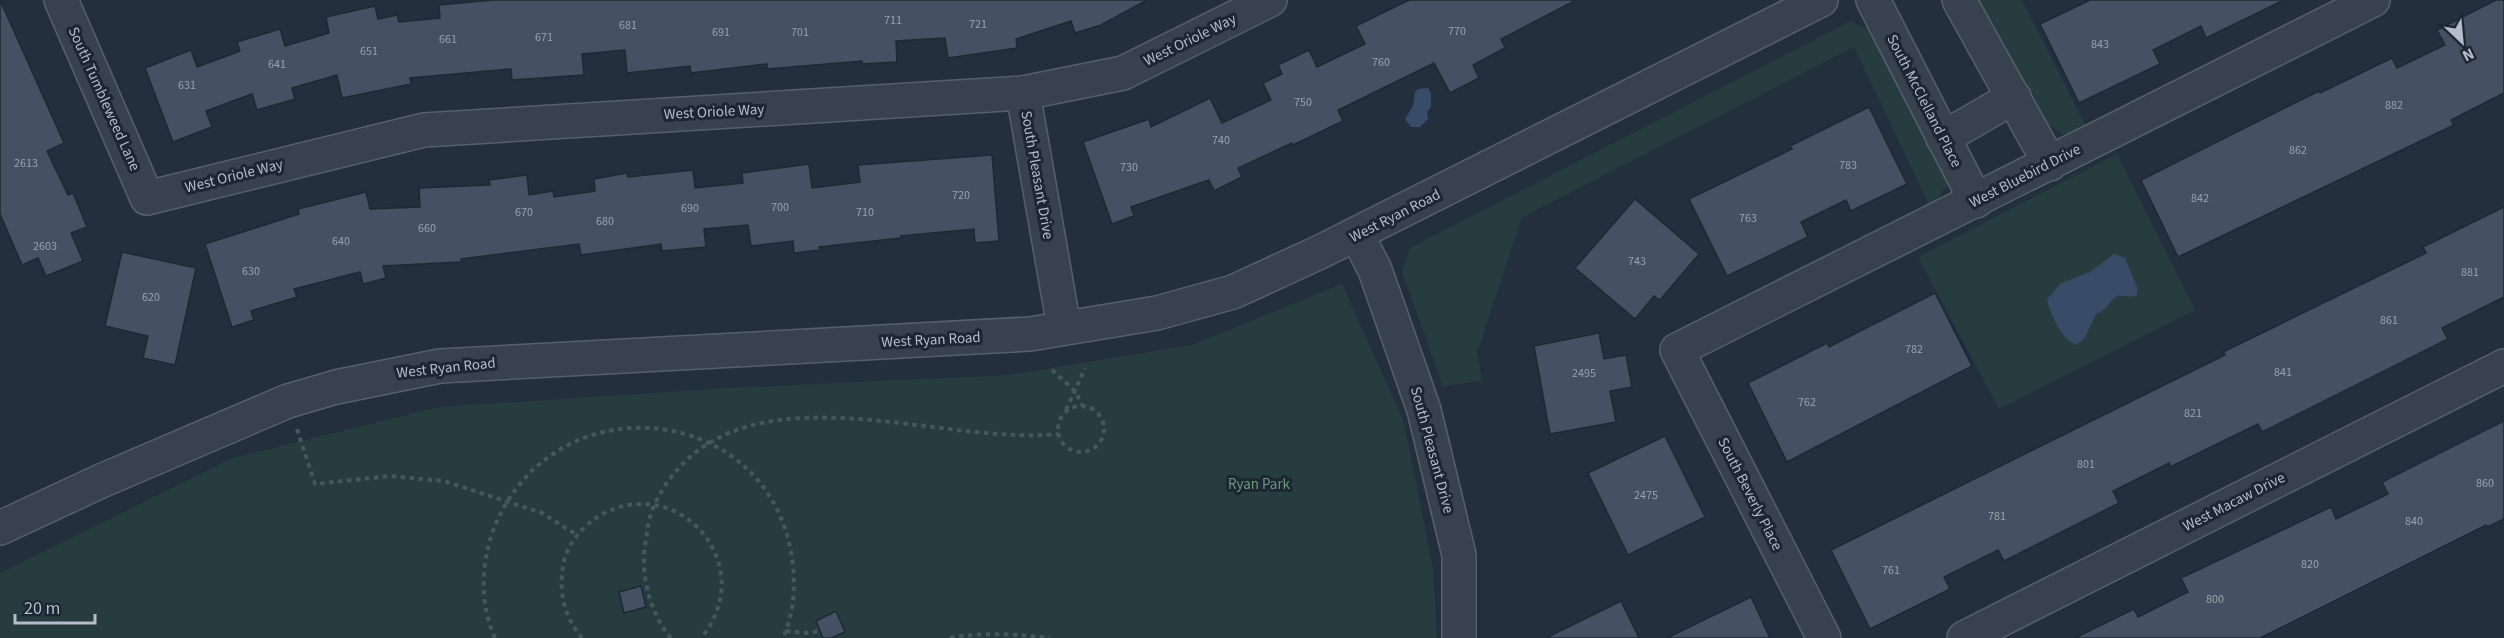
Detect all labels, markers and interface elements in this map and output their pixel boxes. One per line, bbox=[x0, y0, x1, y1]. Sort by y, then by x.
street label: West Oriole Way bbox=[1140, 9, 1240, 71]
house number: 711 bbox=[884, 12, 902, 29]
north arrow bbox=[2432, 12, 2492, 72]
house number: 721 bbox=[969, 16, 987, 33]
house number: 681 bbox=[619, 17, 637, 34]
house number: 770 bbox=[1448, 23, 1466, 40]
street label: South Tumbleweed Lane bbox=[63, 24, 145, 174]
house number: 691 bbox=[712, 24, 730, 41]
house number: 701 bbox=[791, 24, 809, 41]
house number: 671 bbox=[535, 29, 553, 46]
house number: 661 bbox=[439, 31, 457, 48]
street label: South McClelland Place bbox=[1881, 31, 1967, 171]
house number: 843 bbox=[2091, 36, 2109, 53]
text: N bbox=[2459, 42, 2478, 67]
house number: 651 bbox=[360, 43, 378, 60]
house number: 760 bbox=[1372, 54, 1390, 71]
house number: 641 bbox=[268, 56, 286, 73]
house number: 631 bbox=[178, 77, 196, 94]
house number: 750 bbox=[1294, 94, 1312, 111]
house number: 882 bbox=[2385, 97, 2403, 114]
street label: West Oriole Way bbox=[663, 99, 765, 125]
street label: South Pleasant Drive bbox=[1015, 109, 1059, 241]
house number: 740 bbox=[1212, 132, 1230, 149]
street label: West Bluebird Drive bbox=[1966, 139, 2084, 213]
house number: 862 bbox=[2289, 142, 2307, 159]
street label: West Oriole Way bbox=[183, 154, 285, 198]
house number: 2613 bbox=[14, 155, 38, 172]
house number: 783 bbox=[1839, 157, 1857, 174]
house number: 730 bbox=[1120, 159, 1138, 176]
street label: West Ryan Road bbox=[1346, 184, 1444, 248]
house number: 720 bbox=[952, 187, 970, 204]
house number: 842 bbox=[2191, 190, 2209, 207]
house number: 700 bbox=[771, 199, 789, 216]
house number: 690 bbox=[681, 200, 699, 217]
house number: 670 bbox=[515, 204, 533, 221]
house number: 710 bbox=[856, 204, 874, 221]
house number: 763 bbox=[1739, 210, 1757, 227]
house number: 680 bbox=[596, 213, 614, 230]
house number: 660 bbox=[418, 220, 436, 237]
house number: 640 bbox=[332, 233, 350, 250]
house number: 2603 bbox=[33, 238, 57, 255]
house number: 743 bbox=[1628, 253, 1646, 270]
house number: 630 bbox=[242, 263, 260, 280]
house number: 881 bbox=[2461, 264, 2479, 281]
house number: 620 bbox=[142, 289, 160, 306]
house number: 861 bbox=[2380, 312, 2398, 329]
street label: West Ryan Road bbox=[881, 327, 981, 353]
house number: 782 bbox=[1905, 341, 1923, 358]
street label: West Ryan Road bbox=[395, 352, 497, 384]
house number: 841 bbox=[2274, 364, 2292, 381]
house number: 2495 bbox=[1572, 365, 1596, 382]
street label: South Pleasant Drive bbox=[1405, 384, 1459, 516]
house number: 762 bbox=[1798, 394, 1816, 411]
house number: 821 bbox=[2184, 405, 2202, 422]
street label: South Beverly Place bbox=[1712, 434, 1788, 554]
house number: 801 bbox=[2077, 456, 2095, 473]
street label: West Macaw Drive bbox=[2179, 467, 2289, 537]
park label: Ryan Park bbox=[1228, 474, 1291, 495]
house number: 860 bbox=[2476, 475, 2494, 492]
house number: 2475 bbox=[1634, 487, 1658, 504]
house number: 781 bbox=[1988, 508, 2006, 525]
house number: 840 bbox=[2405, 513, 2423, 530]
house number: 820 bbox=[2301, 556, 2319, 573]
house number: 761 bbox=[1882, 562, 1900, 579]
scale bar bbox=[15, 587, 94, 625]
house number: 800 bbox=[2206, 591, 2224, 608]
text: 20 m bbox=[24, 596, 60, 621]

